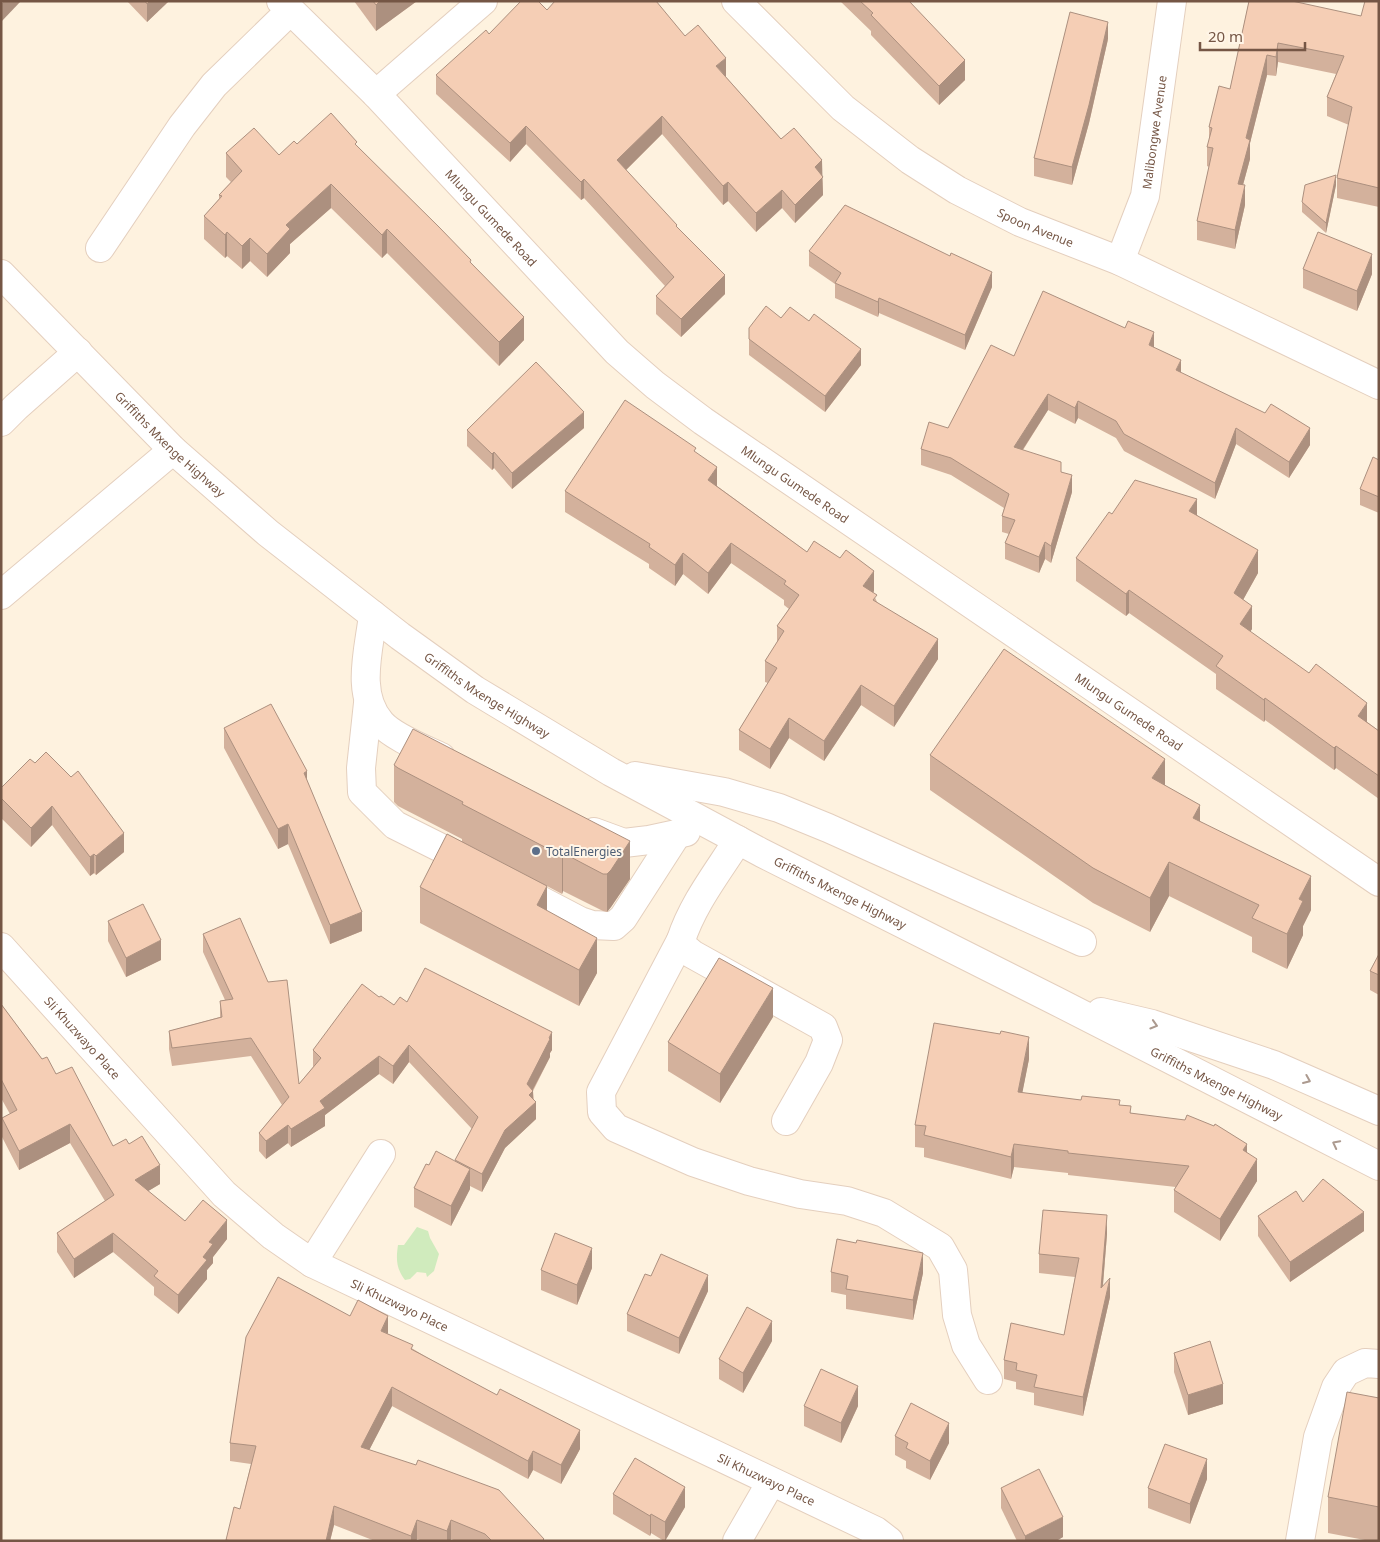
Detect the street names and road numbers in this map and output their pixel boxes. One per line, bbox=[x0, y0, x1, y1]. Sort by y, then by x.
street label: Malibongwe Avenue bbox=[1138, 74, 1170, 190]
street label: Mlungu Gumede Road bbox=[442, 165, 541, 270]
street label: Spoon Avenue bbox=[995, 203, 1076, 251]
street label: Griffiths Mxenge Highway bbox=[111, 387, 230, 501]
street label: Mlungu Gumede Road bbox=[738, 441, 853, 527]
street label: Griffiths Mxenge Highway bbox=[421, 648, 554, 742]
street label: Mlungu Gumede Road bbox=[1072, 669, 1186, 754]
street label: Griffiths Mxenge Highway bbox=[771, 852, 910, 933]
street label: Sli Khuzwayo Place bbox=[41, 992, 125, 1083]
street label: Griffiths Mxenge Highway bbox=[1148, 1042, 1287, 1124]
street label: Sli Khuzwayo Place bbox=[348, 1274, 452, 1335]
street label: Sli Khuzwayo Place bbox=[715, 1449, 818, 1510]

